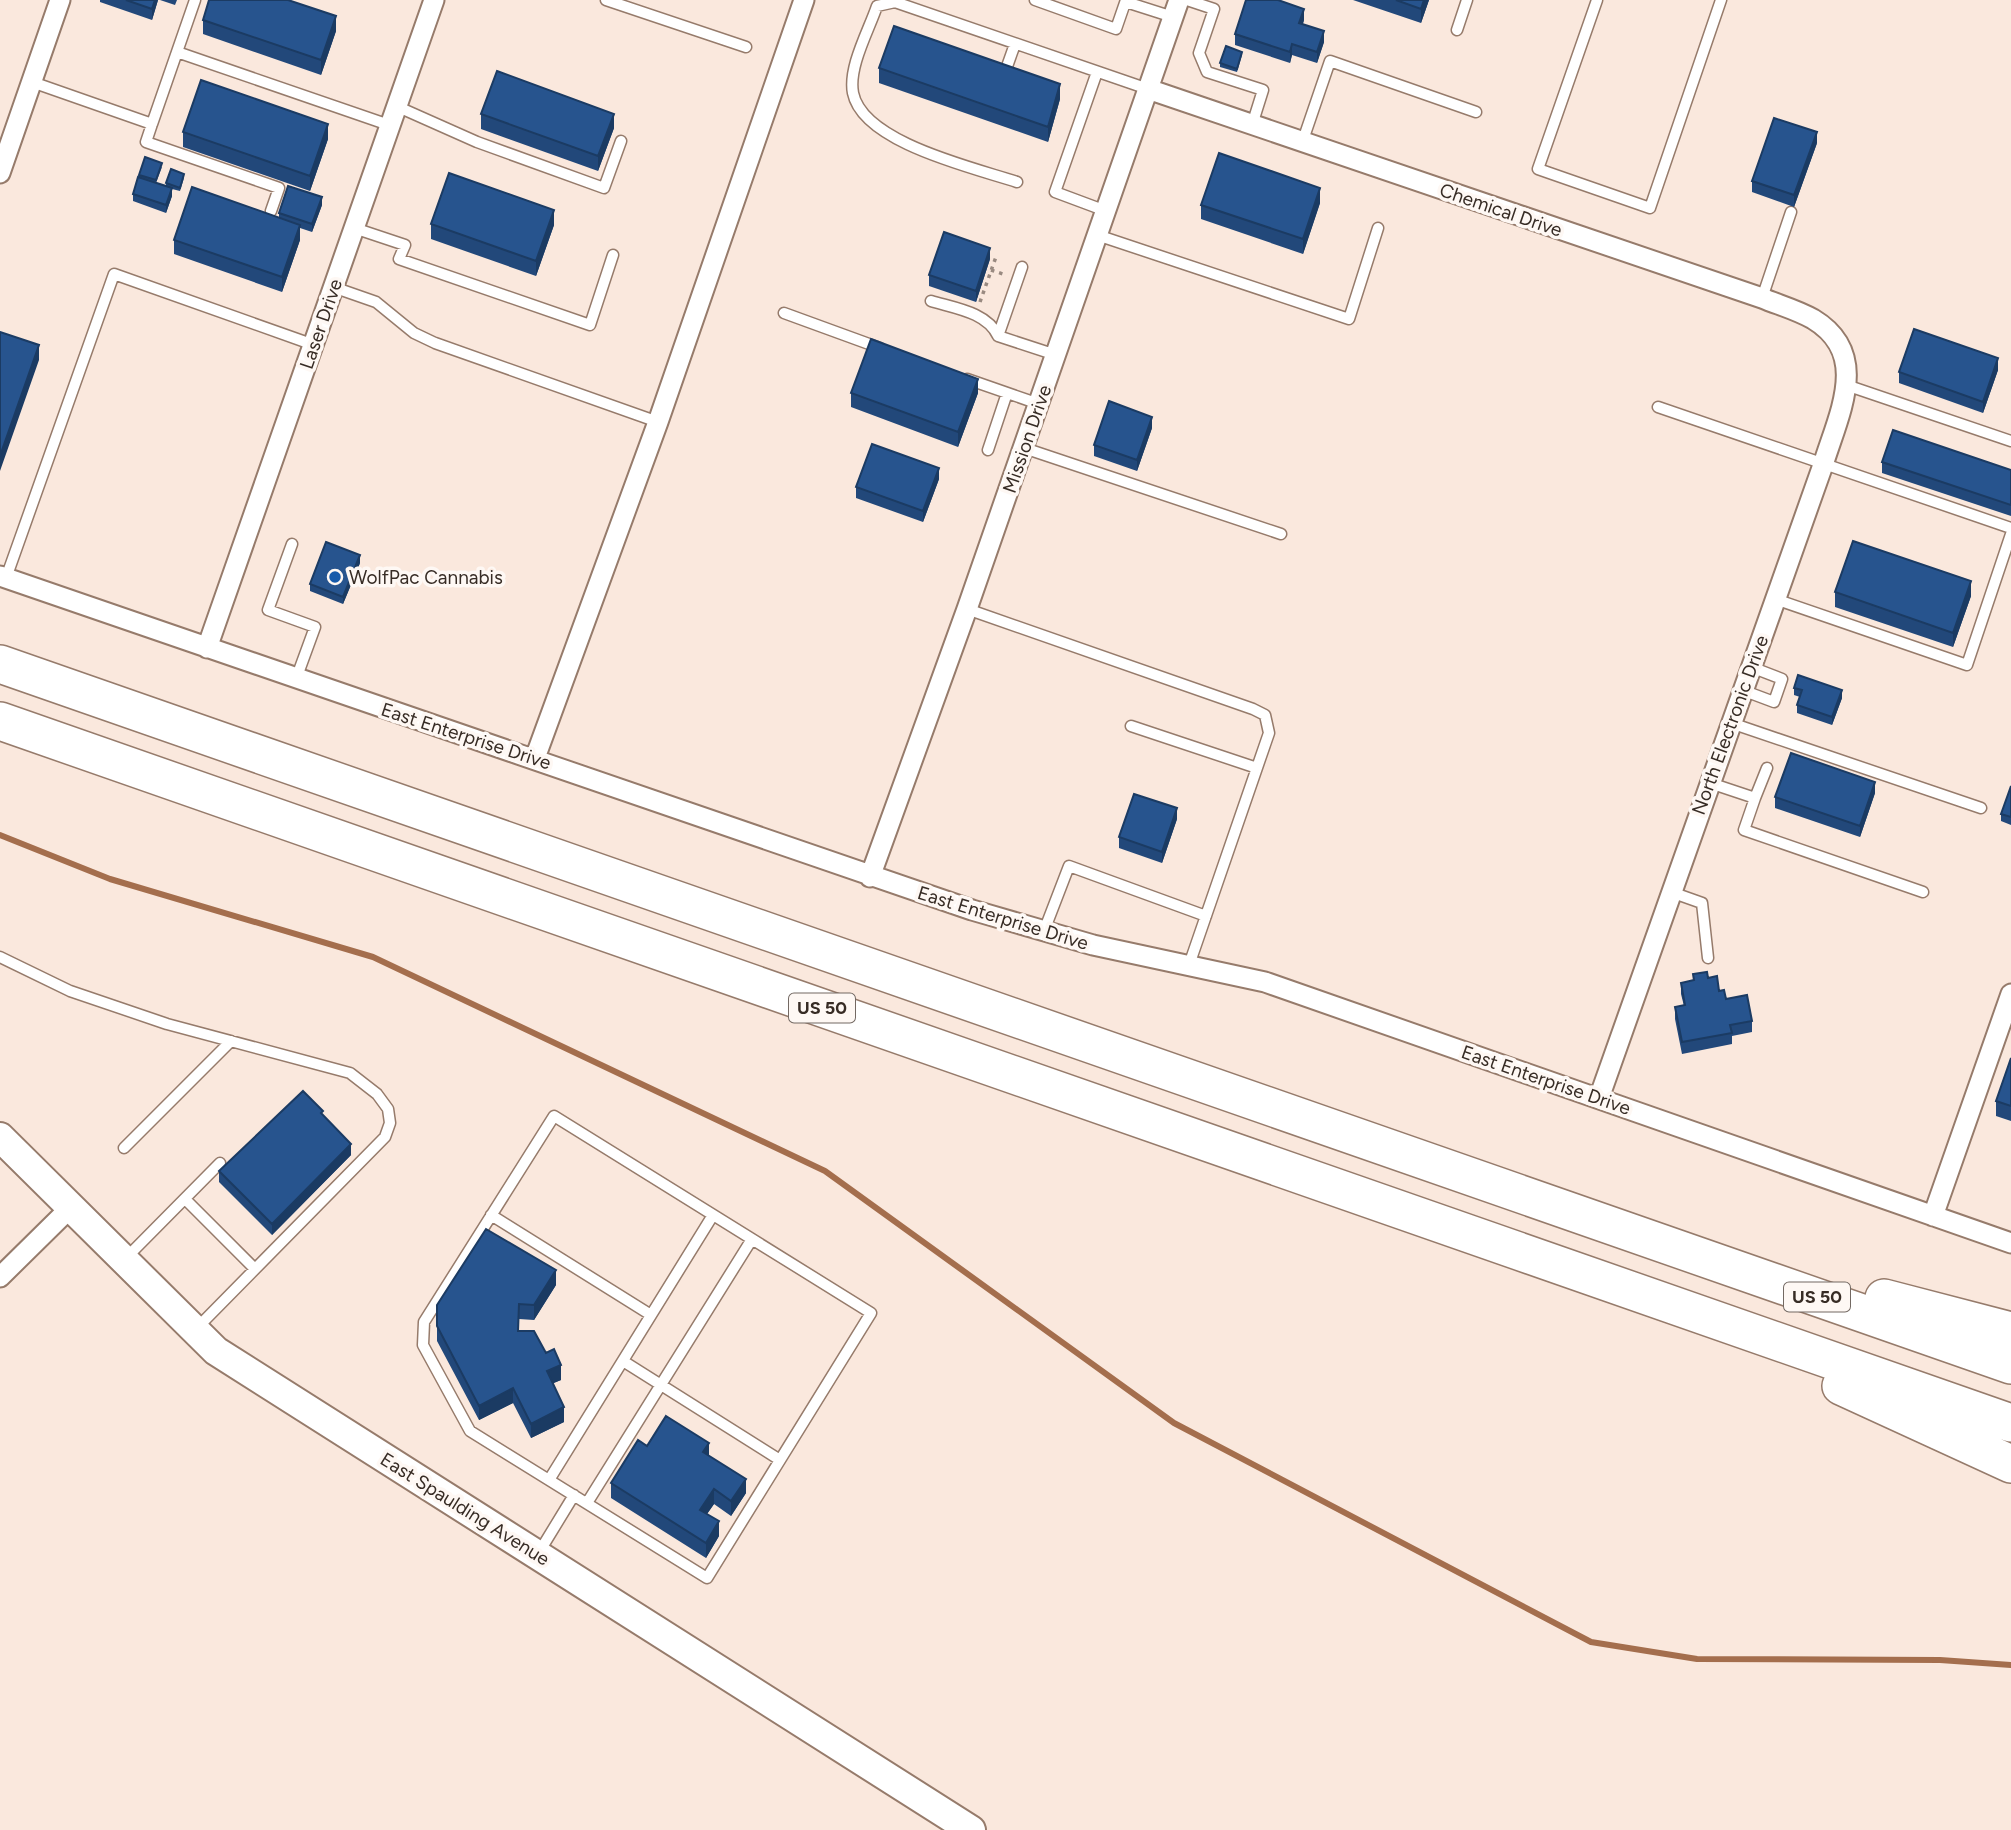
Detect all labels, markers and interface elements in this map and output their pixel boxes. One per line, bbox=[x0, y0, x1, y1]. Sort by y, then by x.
street label: Chemical Drive bbox=[1437, 178, 1565, 242]
street label: Laser Drive bbox=[295, 276, 347, 372]
street label: Mission Drive bbox=[998, 382, 1056, 496]
place label: WolfPac Cannabis bbox=[349, 566, 503, 589]
marker: WolfPac Cannabis bbox=[327, 569, 343, 585]
street label: North Electronic Drive bbox=[1687, 632, 1773, 818]
street label: East Enterprise Drive bbox=[378, 698, 554, 774]
street label: East Enterprise Drive bbox=[915, 881, 1091, 955]
road number: US 50 bbox=[789, 993, 855, 1023]
street label: East Enterprise Drive bbox=[1458, 1040, 1634, 1120]
road number: US 50 bbox=[1784, 1282, 1850, 1312]
street label: East Spaulding Avenue bbox=[376, 1448, 554, 1570]

